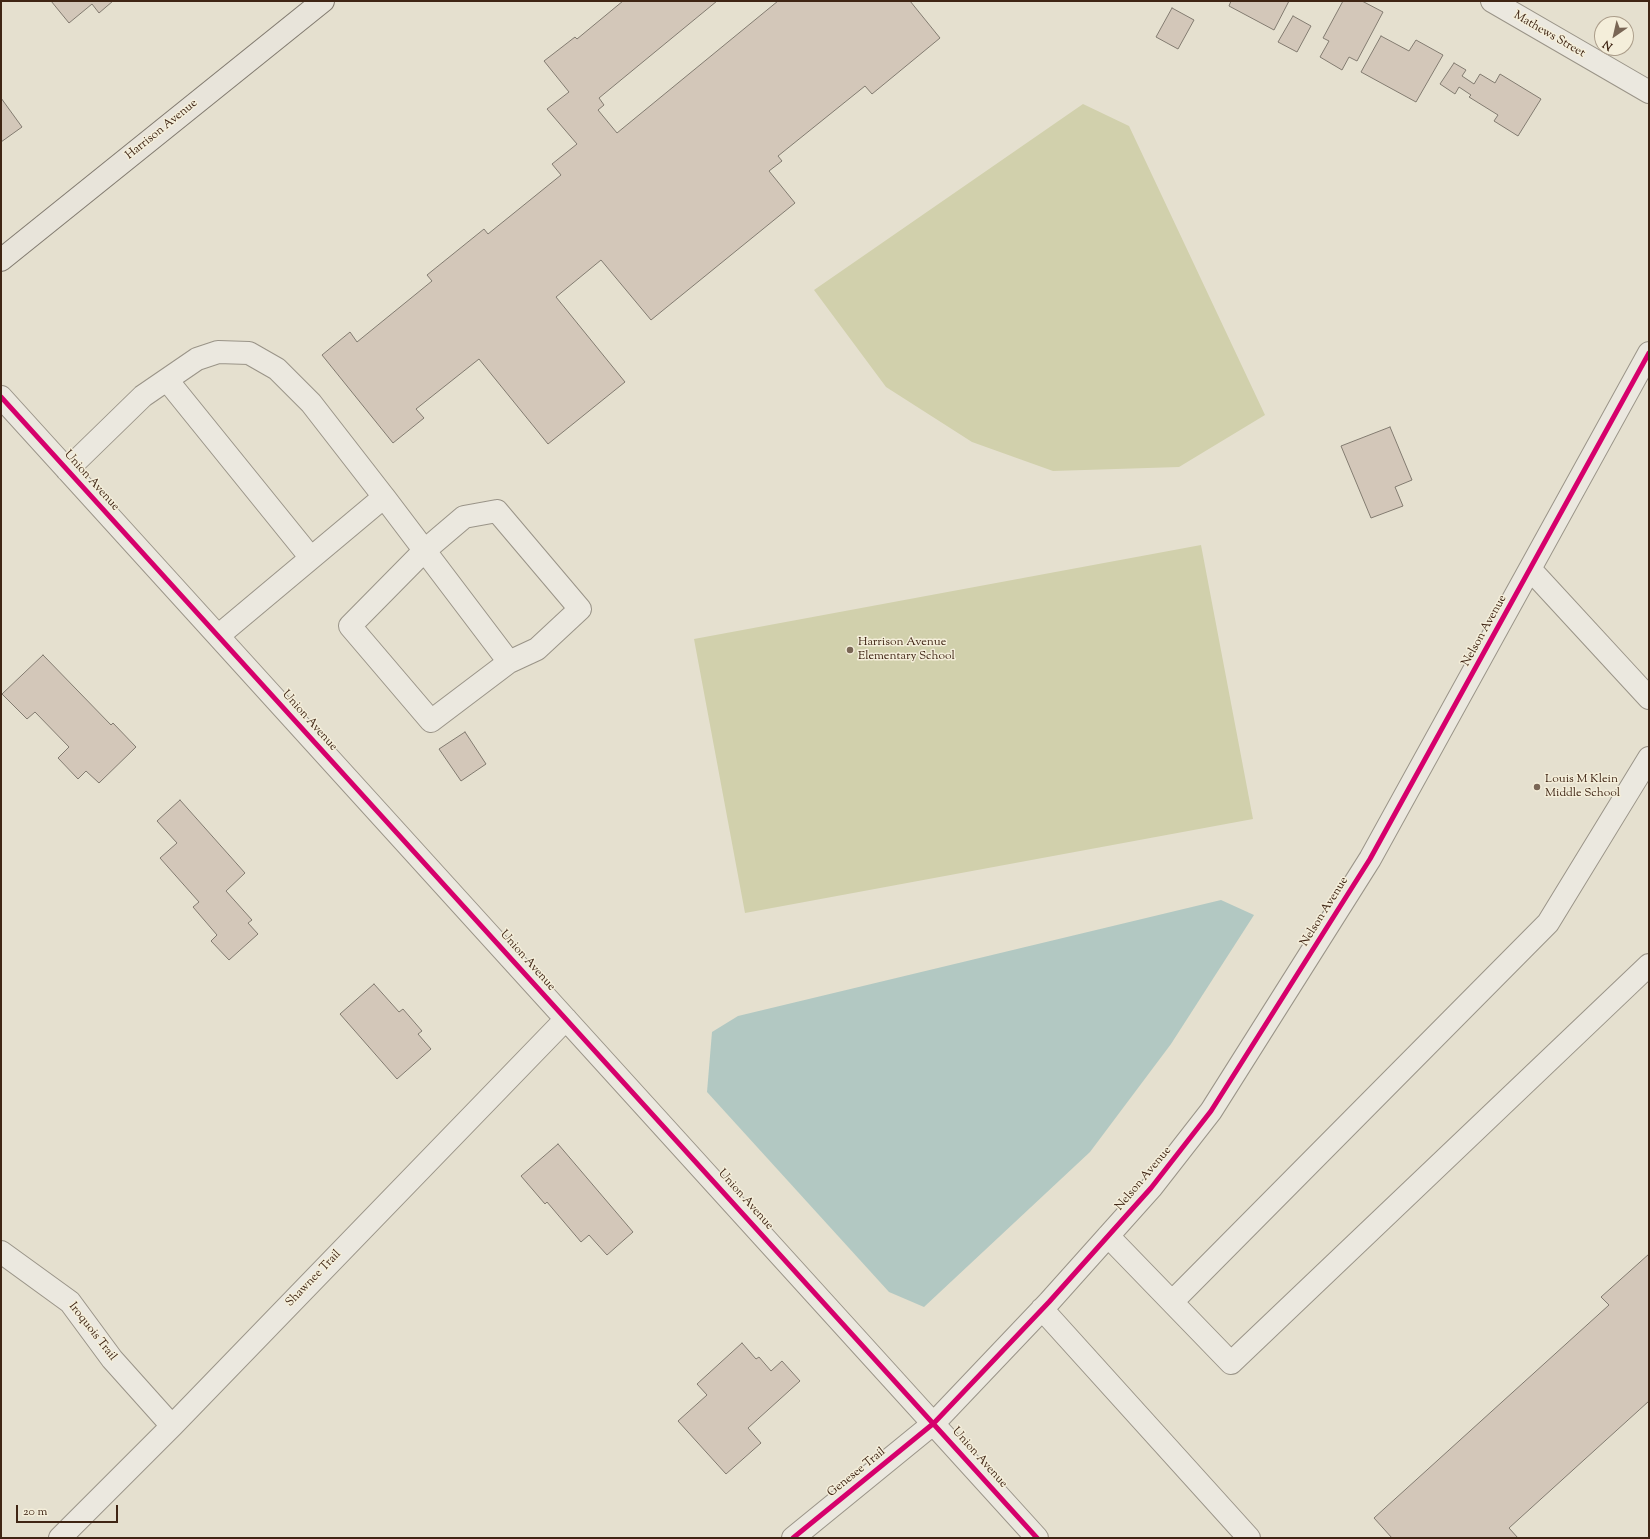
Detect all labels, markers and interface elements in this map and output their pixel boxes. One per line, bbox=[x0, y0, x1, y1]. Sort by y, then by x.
street label: Mathews Street bbox=[1511, 9, 1587, 61]
north arrow bbox=[1594, 16, 1634, 56]
text: N bbox=[1600, 36, 1616, 54]
street label: Harrison Avenue bbox=[123, 97, 201, 163]
street label: Union Avenue bbox=[60, 448, 122, 514]
street label: Nelson Avenue bbox=[1459, 593, 1511, 669]
place label: Harrison Avenue Elementary School bbox=[858, 636, 955, 664]
marker: Harrison Avenue Elementary School bbox=[845, 645, 855, 655]
street label: Union Avenue bbox=[278, 688, 340, 754]
place label: Louis M Klein Middle School bbox=[1545, 773, 1620, 801]
marker: Louis M Klein Middle School bbox=[1532, 782, 1542, 792]
street label: Nelson Avenue bbox=[1298, 875, 1352, 949]
street label: Union Avenue bbox=[496, 928, 558, 994]
street label: Nelson Avenue bbox=[1113, 1144, 1175, 1214]
street label: Union Avenue bbox=[714, 1167, 776, 1233]
street label: Shawnee Trail bbox=[283, 1248, 345, 1310]
street label: Iroquois Trail bbox=[65, 1300, 119, 1364]
street label: Union Avenue bbox=[948, 1425, 1010, 1491]
street label: Genesee Trail bbox=[825, 1445, 889, 1501]
scale bar bbox=[18, 1497, 120, 1523]
text: 20 m bbox=[23, 1503, 47, 1521]

